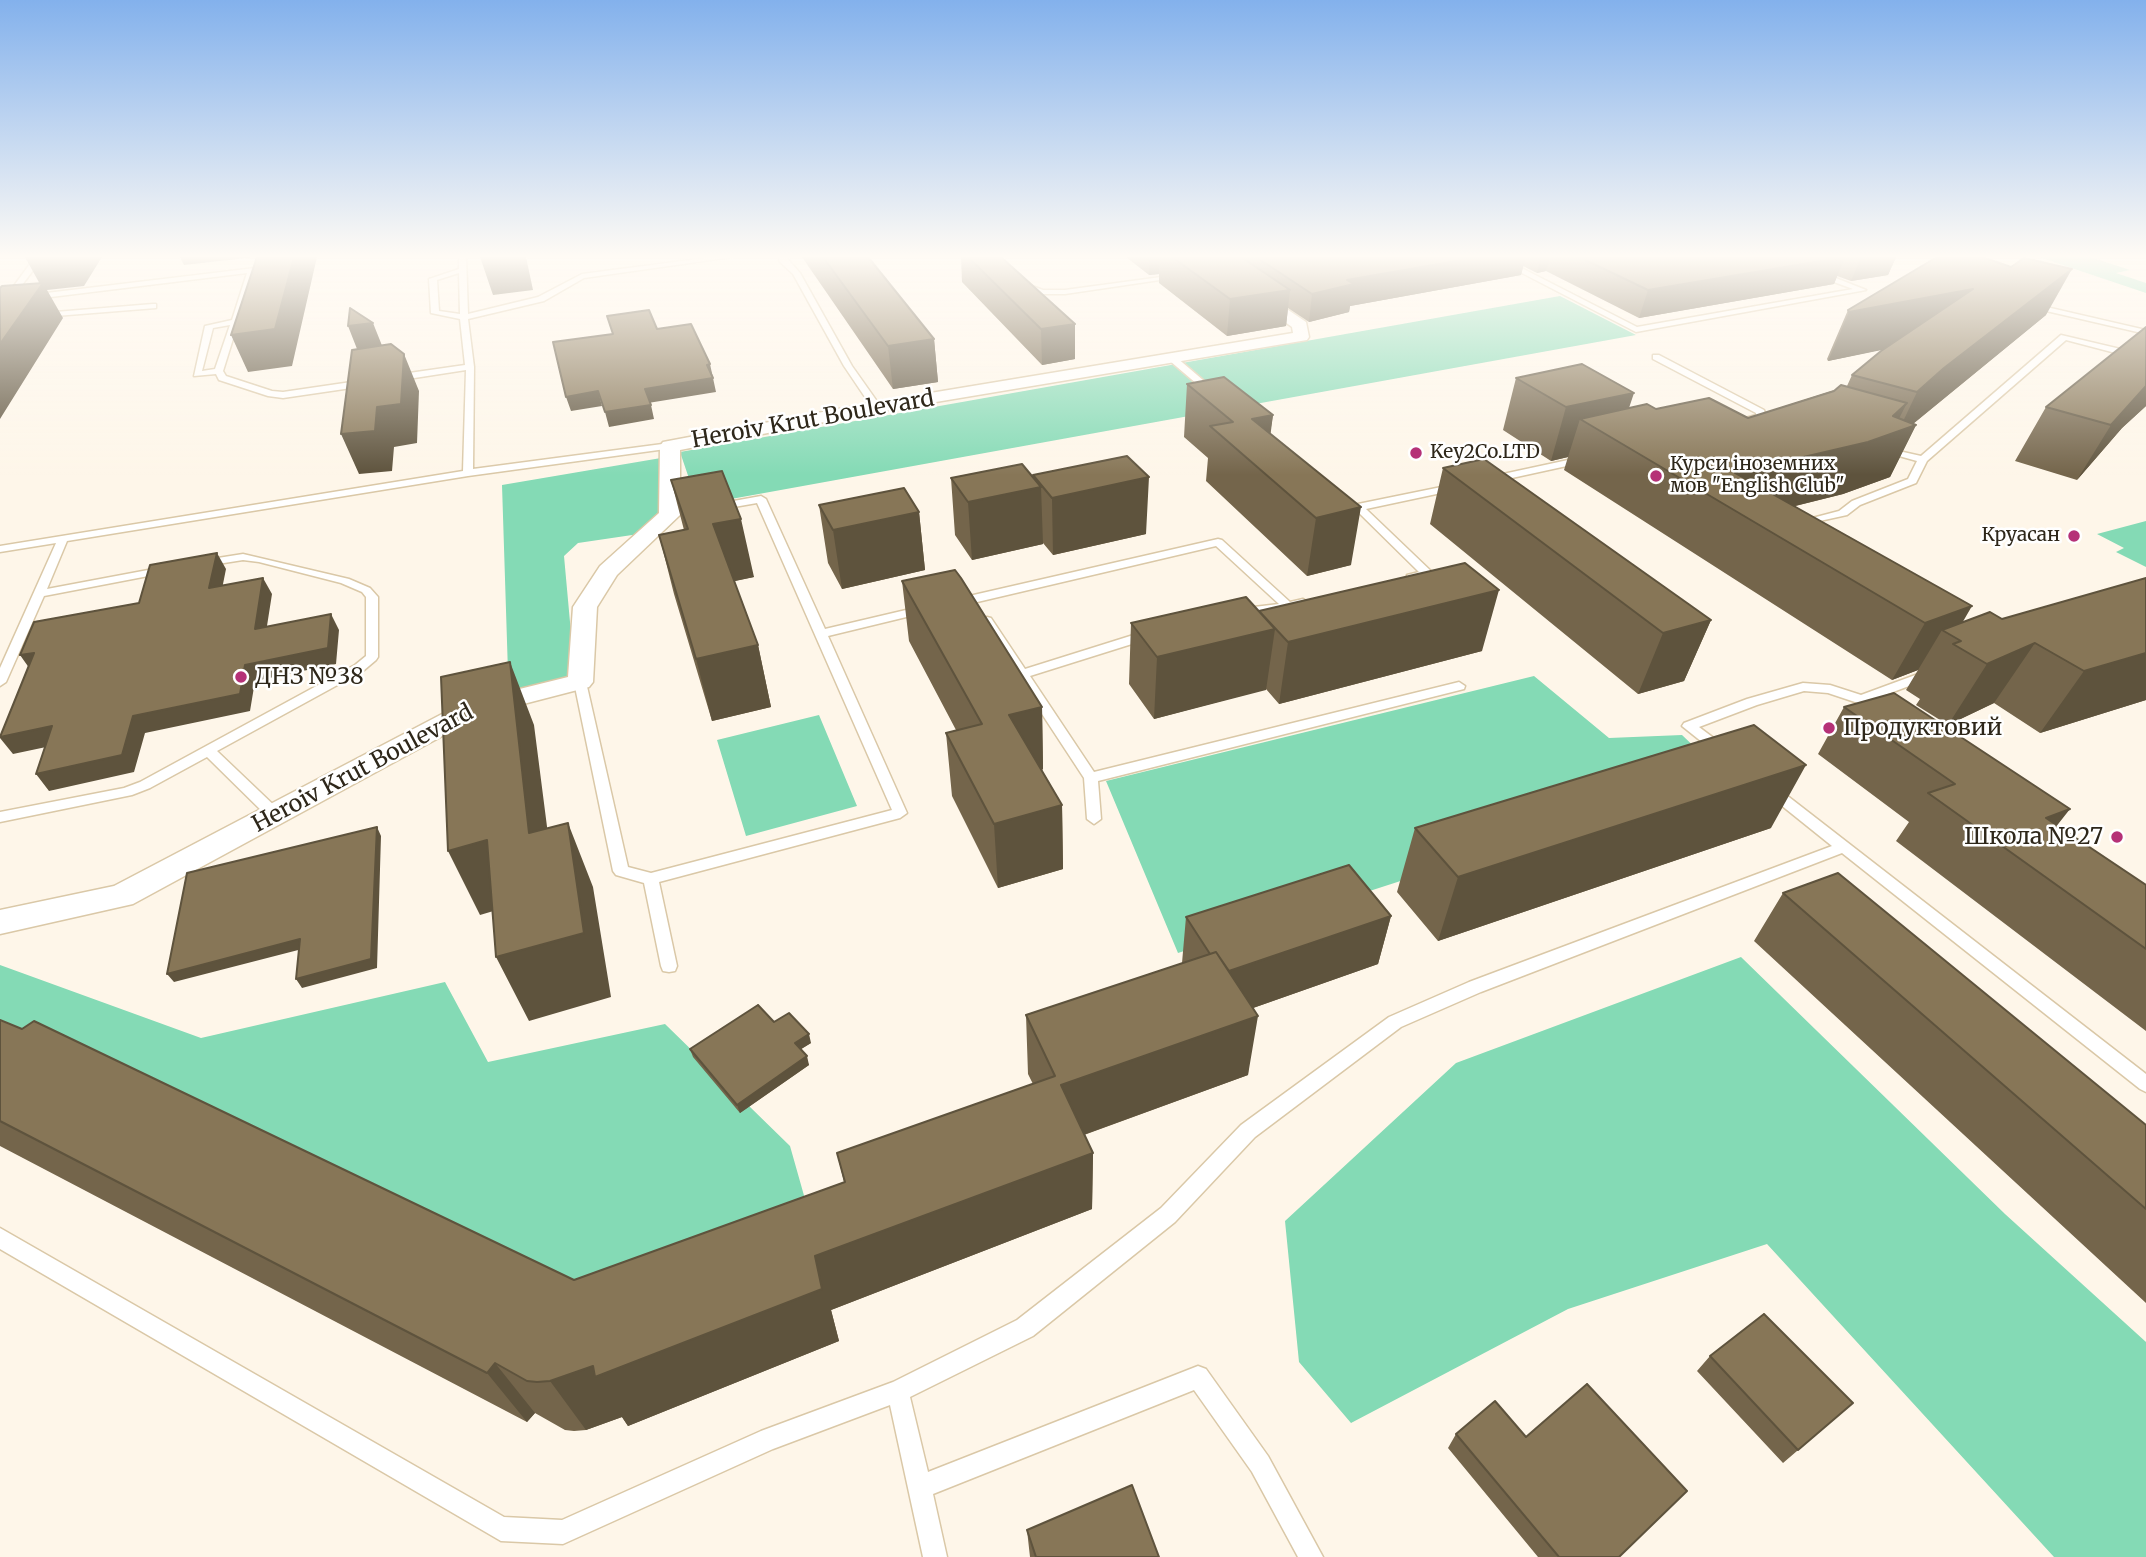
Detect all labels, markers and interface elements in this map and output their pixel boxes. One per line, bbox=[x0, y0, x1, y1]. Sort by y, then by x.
street label: Heroiv Krut Boulevard bbox=[690, 385, 936, 455]
place label: Key2Co.LTD bbox=[1430, 442, 1540, 464]
marker: Key2Co.LTD bbox=[1408, 445, 1424, 461]
place label: Курси іноземних мов "English Club" bbox=[1670, 454, 1845, 498]
marker: Курси іноземних мов "English Club" bbox=[1648, 468, 1664, 484]
place label: Круасан bbox=[1982, 525, 2060, 547]
marker: Круасан bbox=[2066, 528, 2082, 544]
place label: ДНЗ №38 bbox=[255, 663, 364, 691]
marker: ДНЗ №38 bbox=[233, 669, 249, 685]
street label: Heroiv Krut Boulevard bbox=[248, 699, 478, 839]
place label: Продуктовий bbox=[1843, 714, 2002, 742]
marker: Продуктовий bbox=[1821, 720, 1837, 736]
place label: Школа №27 bbox=[1964, 823, 2103, 851]
marker: Школа №27 bbox=[2109, 829, 2125, 845]

